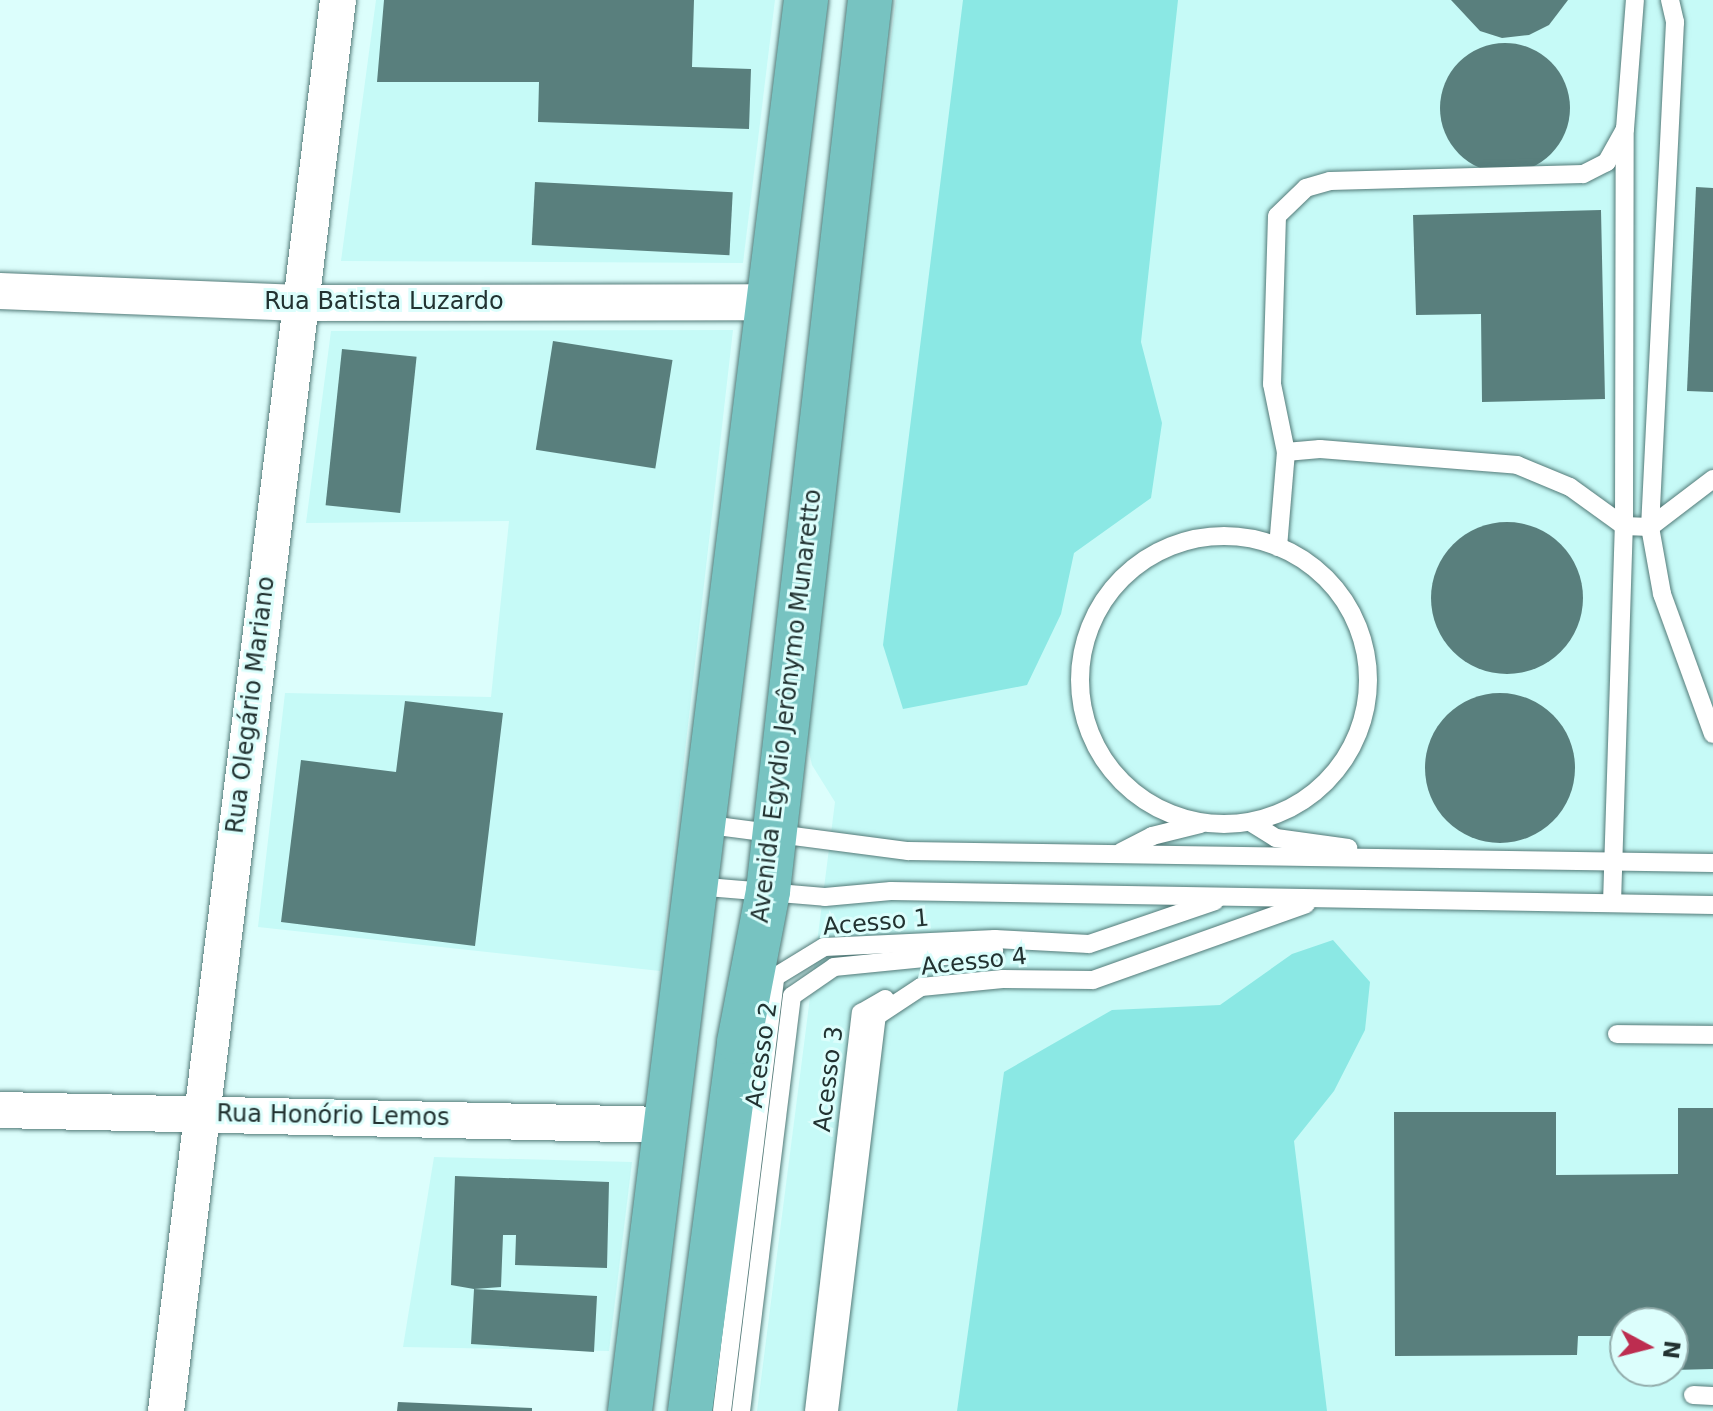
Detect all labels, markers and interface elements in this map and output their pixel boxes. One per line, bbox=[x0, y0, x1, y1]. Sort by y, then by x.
street label: Rua Batista Luzardo bbox=[264, 288, 504, 316]
street label: Avenida Egydio Jerônymo Munaretto bbox=[746, 488, 828, 924]
street label: Rua Olegário Mariano bbox=[221, 575, 281, 835]
street label: Acesso 1 bbox=[822, 904, 930, 942]
street label: Acesso 4 bbox=[920, 942, 1028, 982]
street label: Acesso 2 bbox=[740, 1000, 784, 1110]
street label: Acesso 3 bbox=[808, 1024, 850, 1134]
street label: Rua Honório Lemos bbox=[216, 1100, 450, 1132]
north arrow bbox=[1609, 1307, 1689, 1387]
text: N bbox=[1658, 1339, 1685, 1360]

